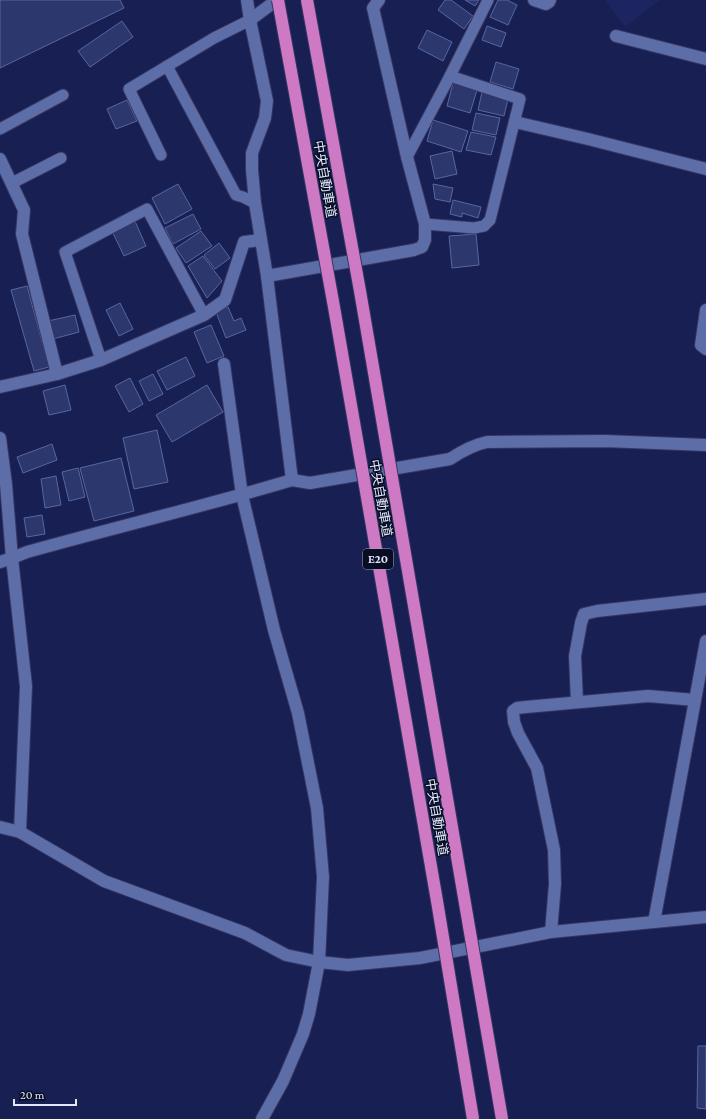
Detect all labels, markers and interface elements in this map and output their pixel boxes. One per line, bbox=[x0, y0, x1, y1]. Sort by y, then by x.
street label: 中央自動車道 bbox=[311, 139, 339, 219]
street label: 中央自動車道 bbox=[367, 458, 395, 538]
road number: E20 bbox=[363, 549, 393, 569]
street label: 中央自動車道 bbox=[423, 777, 451, 857]
scale bar bbox=[14, 1081, 76, 1107]
text: 20 m bbox=[20, 1088, 45, 1102]

